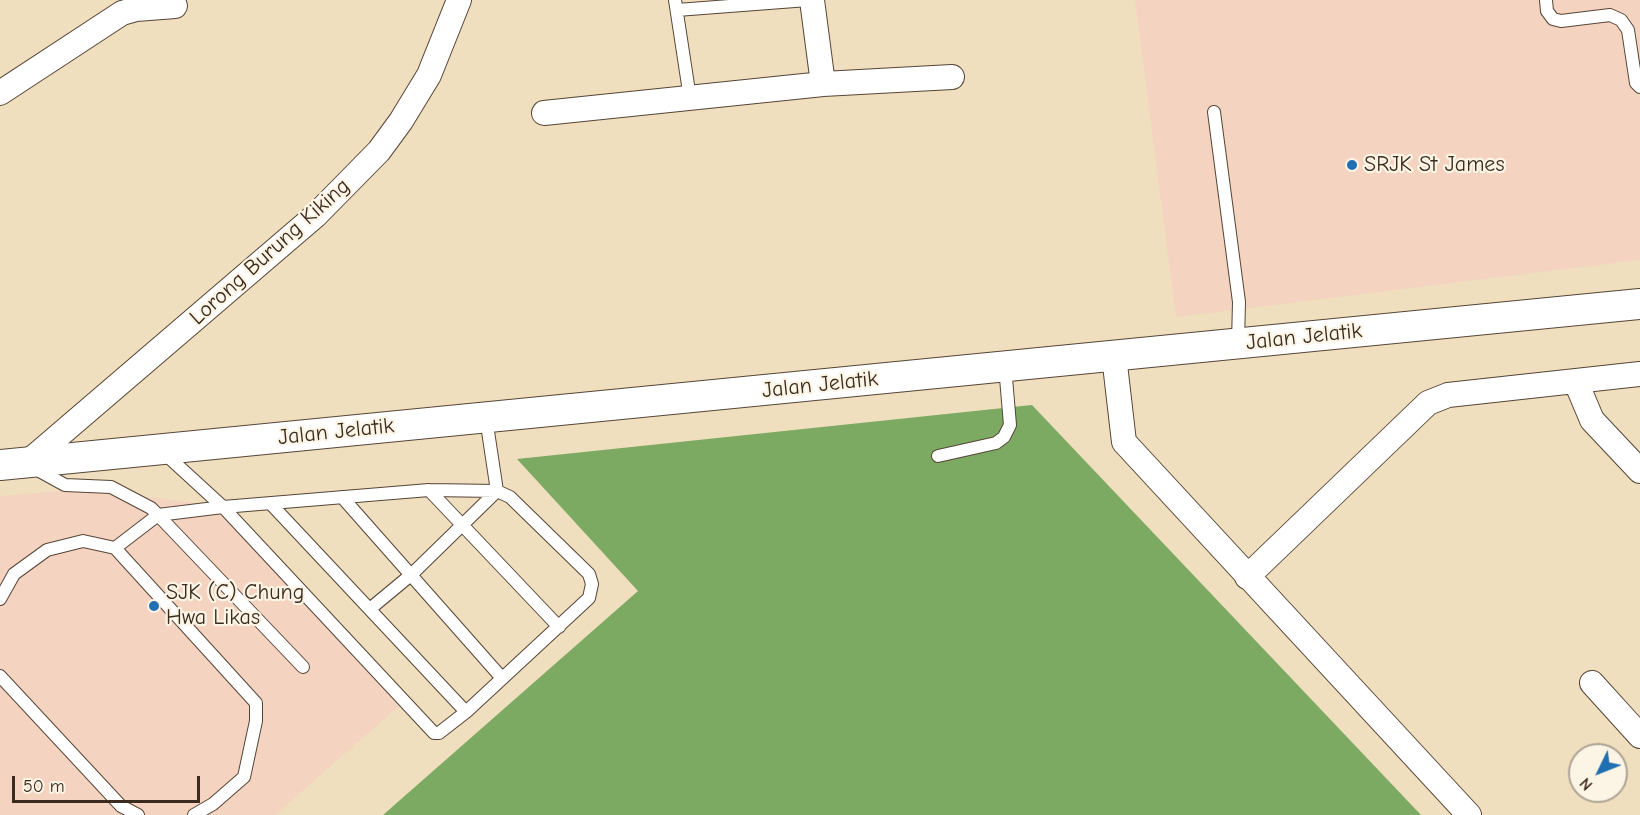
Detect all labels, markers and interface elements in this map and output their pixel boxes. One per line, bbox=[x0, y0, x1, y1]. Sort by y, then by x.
place label: SRJK St James bbox=[1364, 152, 1505, 178]
marker: SRJK St James bbox=[1345, 158, 1359, 172]
street label: Lorong Burung Kiking bbox=[185, 173, 355, 331]
street label: Jalan Jelatik bbox=[1245, 318, 1363, 356]
street label: Jalan Jelatik bbox=[761, 366, 879, 404]
street label: Jalan Jelatik bbox=[277, 413, 395, 451]
place label: SJK (C) Chung Hwa Likas bbox=[166, 580, 304, 632]
marker: SJK (C) Chung Hwa Likas bbox=[147, 599, 161, 613]
north arrow bbox=[1568, 743, 1628, 803]
scale bar bbox=[15, 764, 202, 802]
text: N bbox=[1576, 774, 1596, 794]
text: 50 m bbox=[23, 776, 65, 797]

